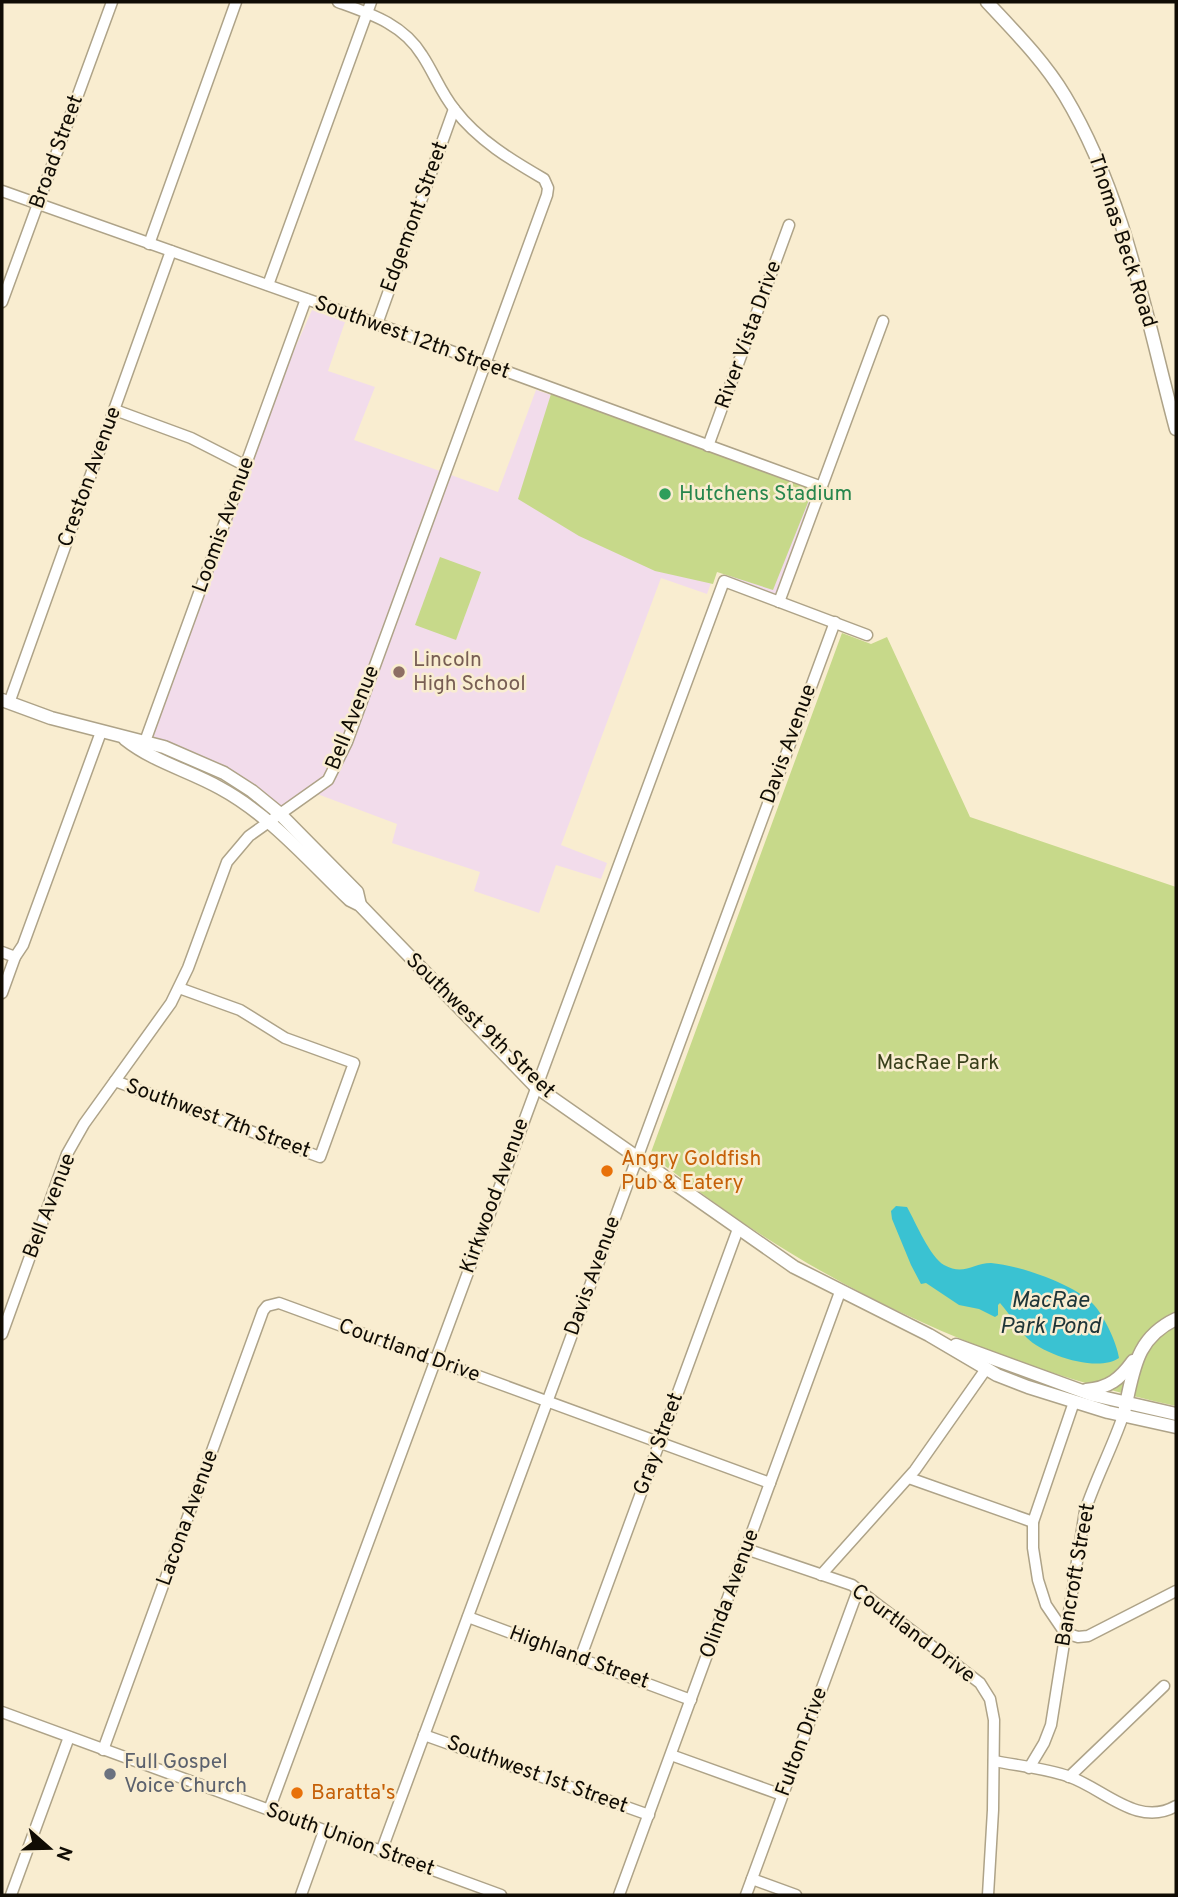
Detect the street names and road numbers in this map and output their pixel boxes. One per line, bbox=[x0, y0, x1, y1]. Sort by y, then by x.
street label: Broad Street bbox=[24, 91, 90, 213]
street label: Edgemont Street bbox=[375, 138, 455, 296]
street label: Thomas Beck Road bbox=[1081, 151, 1163, 331]
street label: River Vista Drive bbox=[710, 257, 788, 413]
street label: Southwest 12th Street bbox=[311, 290, 513, 386]
street label: Creston Avenue bbox=[52, 403, 128, 551]
street label: Loomis Avenue bbox=[187, 453, 261, 597]
street label: Bell Avenue bbox=[320, 662, 386, 774]
street label: Davis Avenue bbox=[755, 681, 823, 807]
street label: Southwest 9th Street bbox=[399, 948, 561, 1104]
street label: Southwest 7th Street bbox=[122, 1073, 314, 1165]
street label: Kirkwood Avenue bbox=[454, 1115, 536, 1277]
street label: Bell Avenue bbox=[18, 1150, 82, 1262]
street label: Davis Avenue bbox=[559, 1213, 627, 1339]
street label: Courtland Drive bbox=[334, 1313, 484, 1389]
street label: Gray Street bbox=[628, 1389, 690, 1499]
street label: Lacona Avenue bbox=[151, 1446, 225, 1590]
street label: Bancroft Street bbox=[1050, 1501, 1102, 1649]
street label: Olinda Avenue bbox=[694, 1526, 766, 1662]
street label: Courtland Drive bbox=[845, 1578, 981, 1690]
street label: Highland Street bbox=[505, 1620, 653, 1696]
street label: Fulton Drive bbox=[770, 1684, 834, 1800]
street label: Southwest 1st Street bbox=[443, 1730, 631, 1820]
street label: South Union Street bbox=[262, 1797, 438, 1883]

